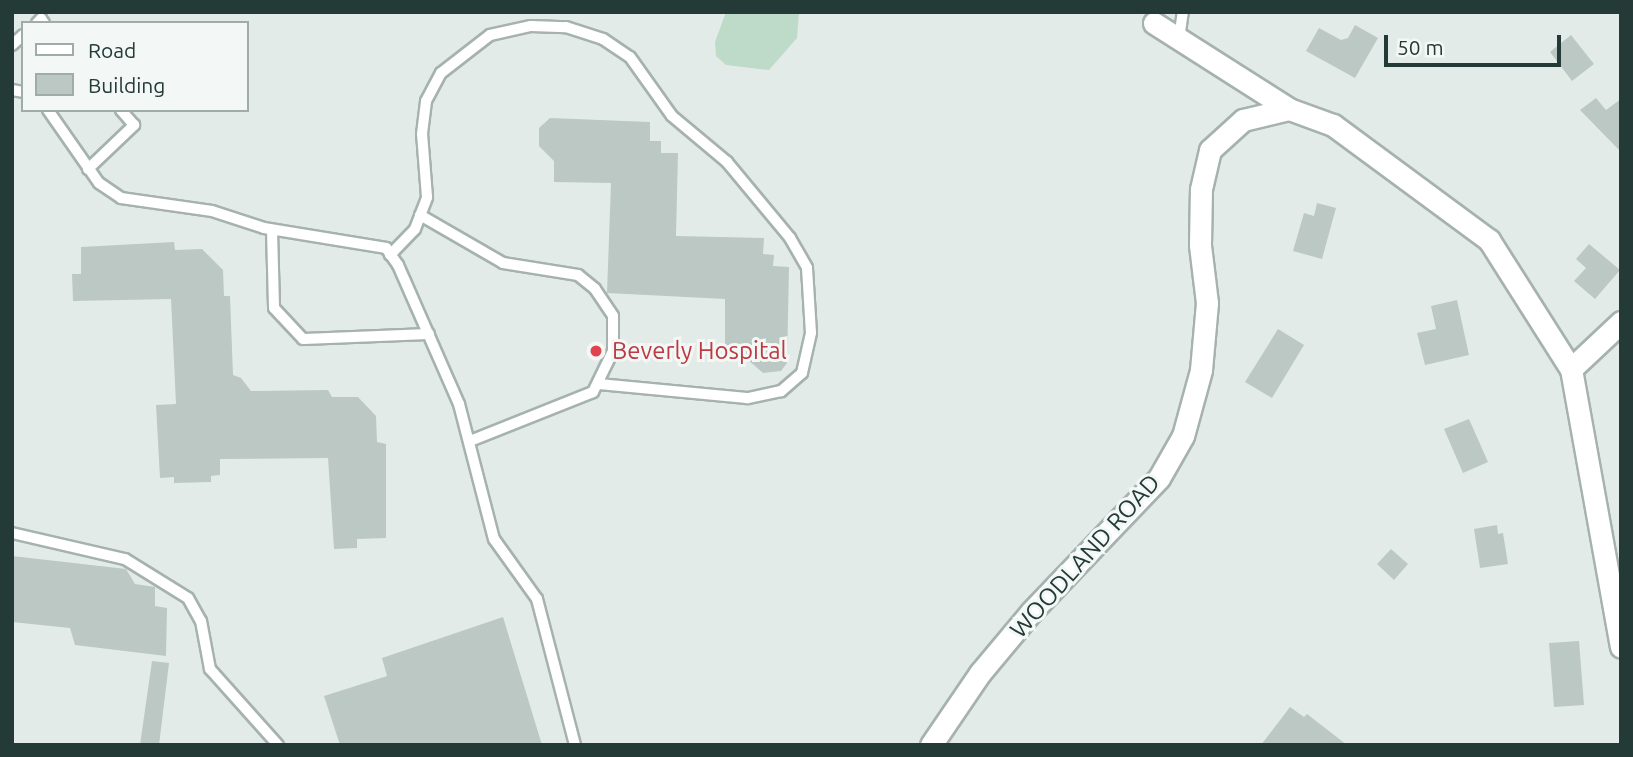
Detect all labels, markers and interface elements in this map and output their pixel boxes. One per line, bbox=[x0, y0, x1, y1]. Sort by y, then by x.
legend bbox=[21, 21, 248, 112]
scale bar bbox=[1388, 21, 1565, 65]
text: 50 m bbox=[1397, 35, 1444, 59]
text: Road bbox=[88, 38, 136, 62]
text: Building bbox=[88, 73, 165, 97]
place label: Beverly Hospital bbox=[612, 337, 787, 365]
marker: Beverly Hospital bbox=[586, 341, 606, 361]
street label: WOODLAND ROAD bbox=[1004, 468, 1166, 644]

